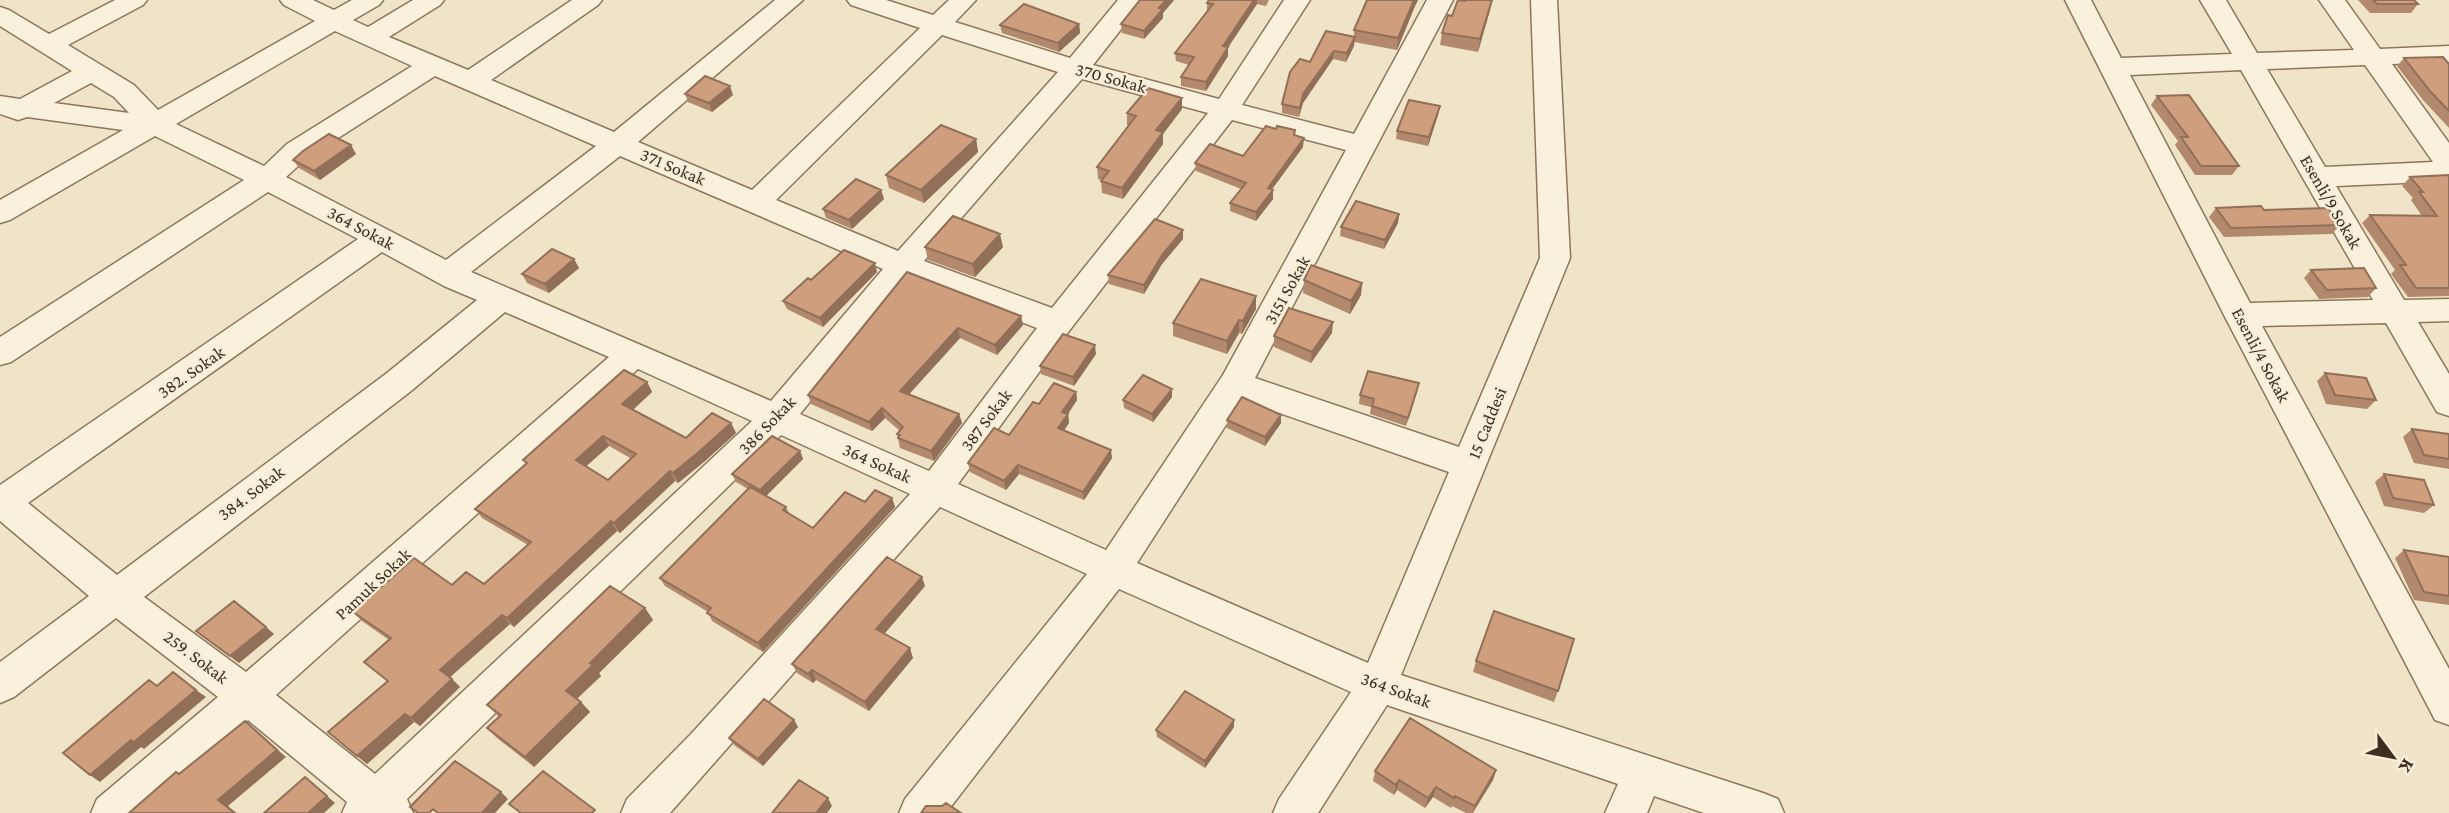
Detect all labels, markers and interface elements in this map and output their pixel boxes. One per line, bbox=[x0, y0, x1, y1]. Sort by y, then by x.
street label: 370 Sokak bbox=[1073, 59, 1149, 97]
street label: 371 Sokak bbox=[637, 144, 709, 190]
street label: Esenli/9 Sokak bbox=[2296, 151, 2366, 253]
street label: 364 Sokak bbox=[324, 202, 398, 254]
street label: 3151 Sokak bbox=[1260, 252, 1314, 328]
street label: Esenli/4 Sokak bbox=[2228, 304, 2295, 406]
street label: 382. Sokak bbox=[154, 341, 229, 402]
street label: 15 Caddesi bbox=[1464, 384, 1510, 462]
street label: 387 Sokak bbox=[956, 385, 1016, 455]
street label: 386 Sokak bbox=[734, 391, 800, 458]
street label: 364 Sokak bbox=[840, 439, 915, 487]
street label: 384. Sokak bbox=[214, 461, 288, 524]
street label: Pamuk Sokak bbox=[331, 544, 415, 624]
street label: 259. Sokak bbox=[160, 626, 233, 688]
street label: 364 Sokak bbox=[1358, 668, 1434, 712]
north arrow bbox=[2358, 722, 2428, 792]
text: K bbox=[2394, 755, 2419, 777]

